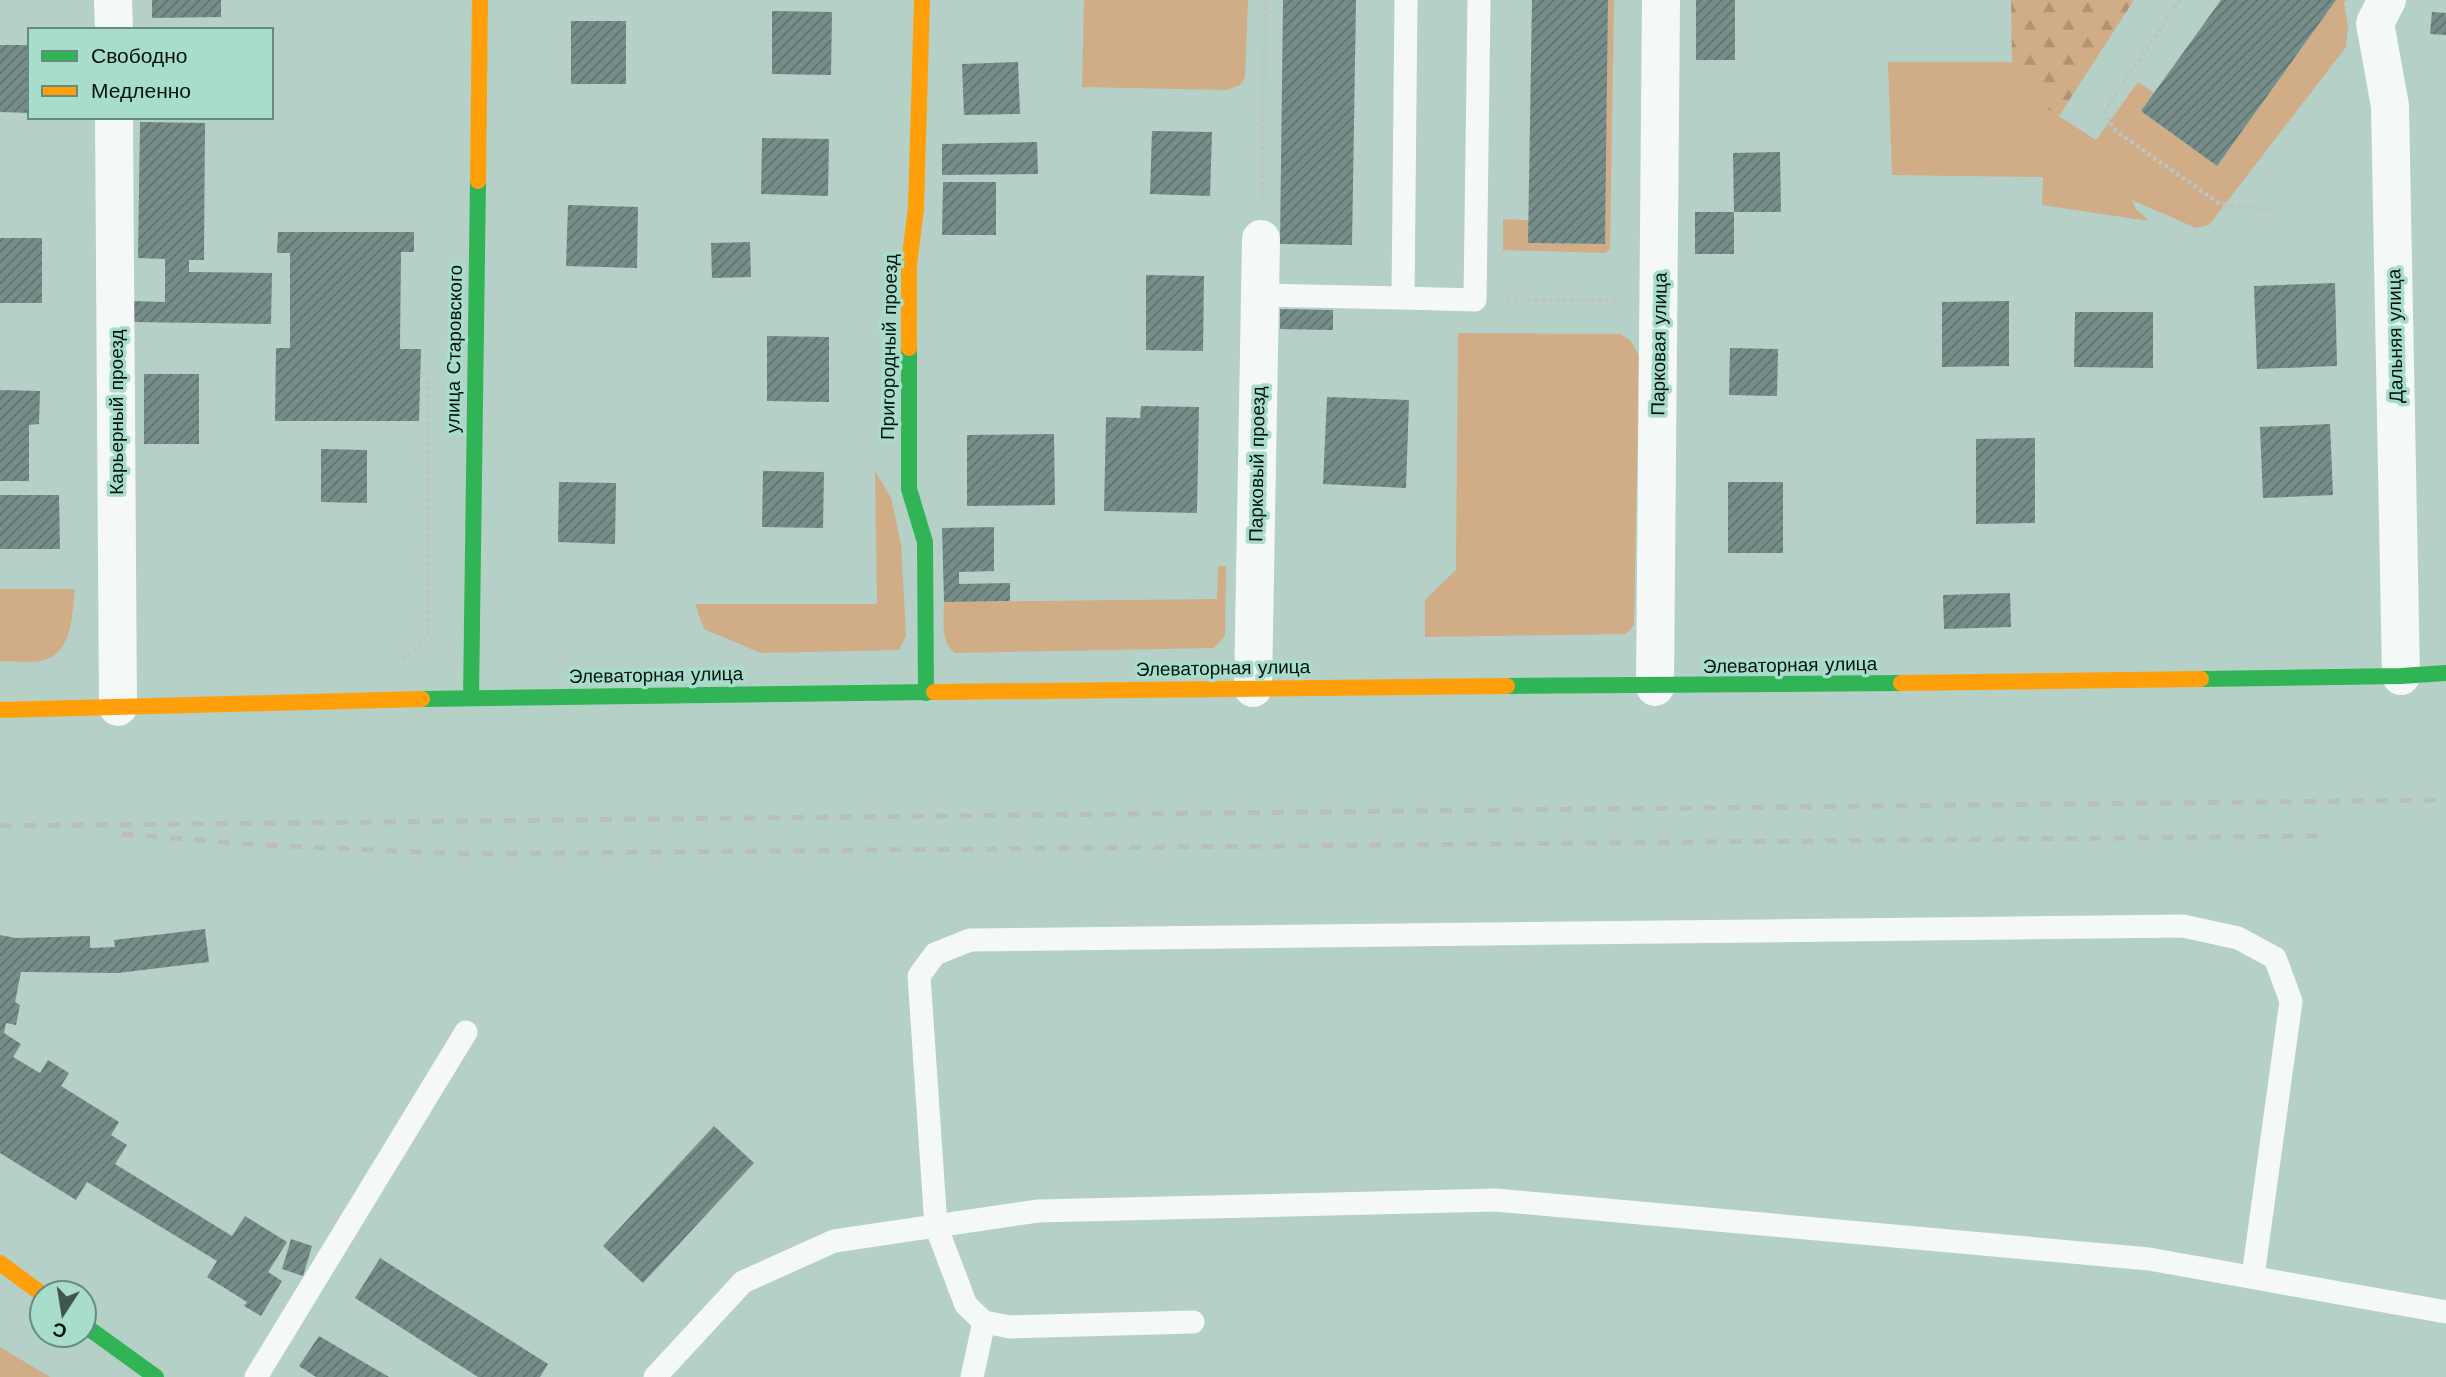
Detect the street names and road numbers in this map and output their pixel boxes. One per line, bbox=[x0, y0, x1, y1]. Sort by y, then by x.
street label: Пригородный проезд bbox=[876, 254, 902, 440]
street label: улица Старовского bbox=[441, 265, 467, 433]
street label: Дальняя улица bbox=[2382, 268, 2408, 403]
street label: Парковая улица bbox=[1646, 272, 1672, 416]
street label: Карьерный проезд bbox=[105, 329, 128, 495]
street label: Парковый проезд bbox=[1244, 386, 1270, 542]
street label: Элеваторная улица bbox=[1703, 652, 1878, 678]
street label: Элеваторная улица bbox=[1136, 655, 1311, 681]
street label: Элеваторная улица bbox=[569, 662, 744, 688]

